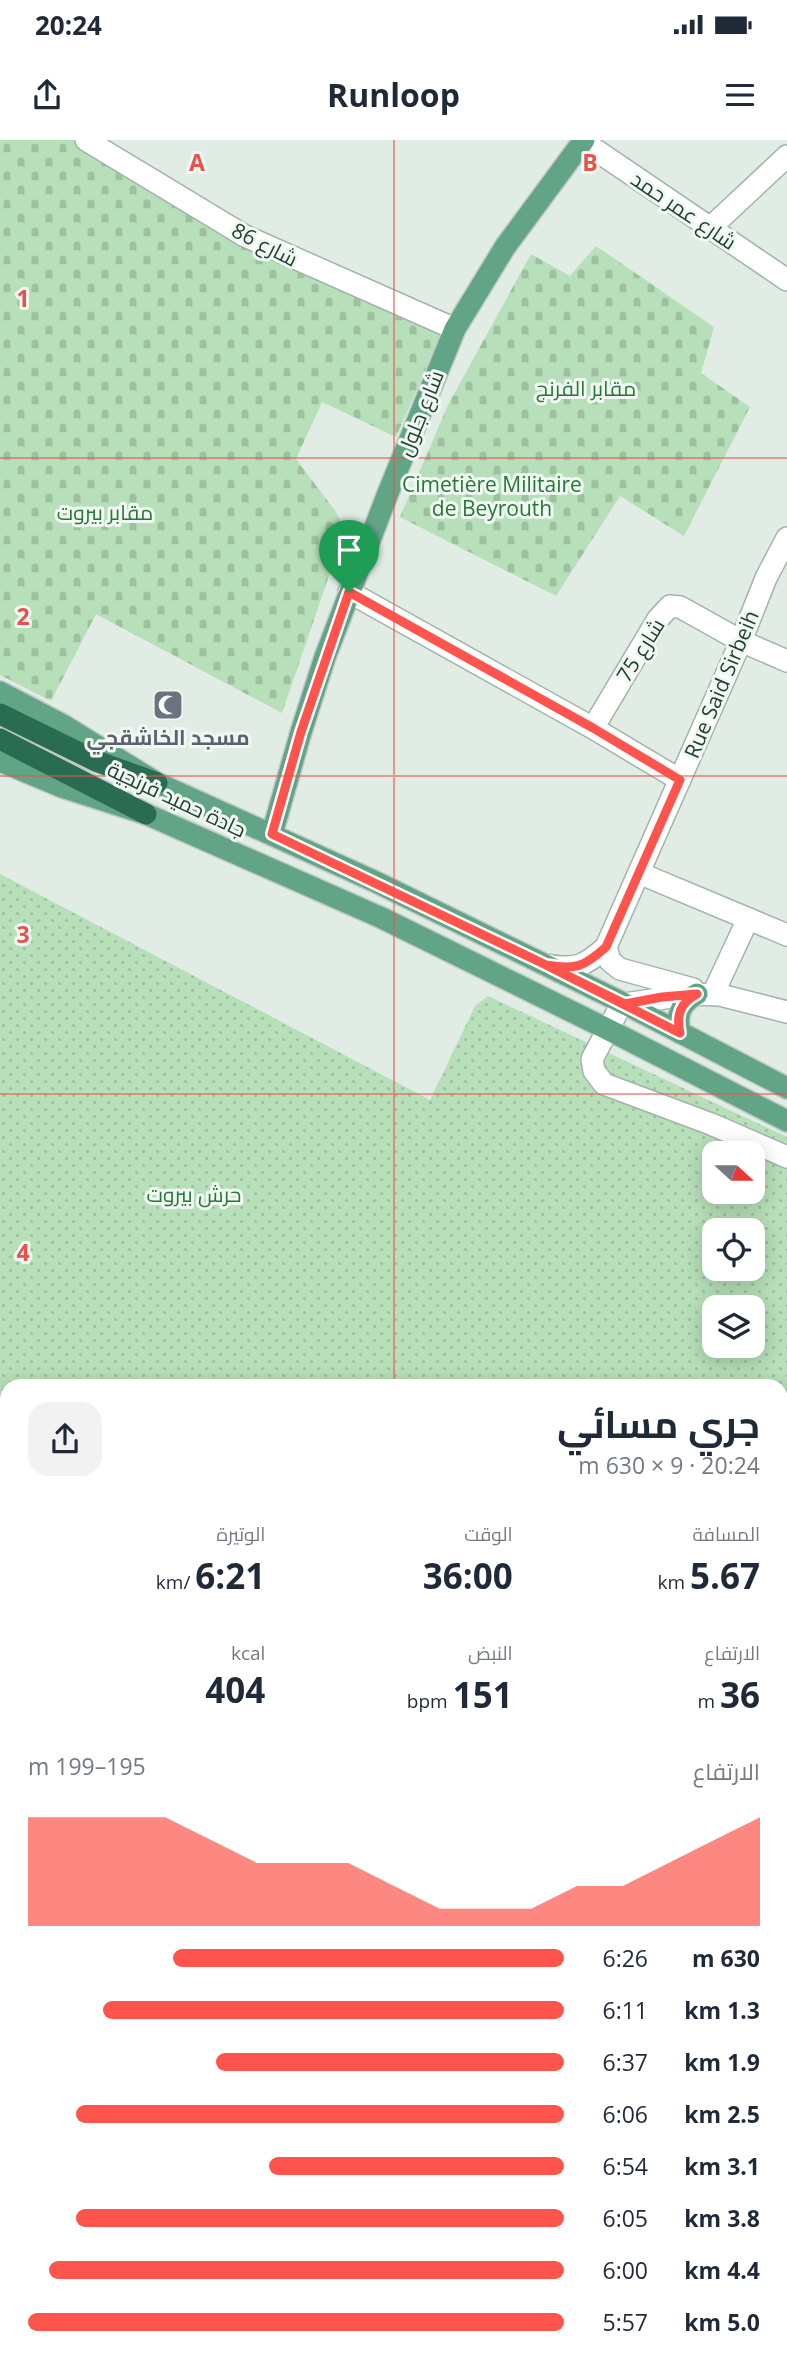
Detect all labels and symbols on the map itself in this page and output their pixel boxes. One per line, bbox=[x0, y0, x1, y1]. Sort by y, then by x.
text: A bbox=[189, 146, 205, 178]
text: B bbox=[582, 146, 598, 178]
street label: شارع عمر حمد bbox=[625, 164, 742, 256]
street label: شارع 86 bbox=[227, 216, 303, 273]
text: 1 bbox=[16, 282, 30, 314]
street label: شارع جلول bbox=[390, 366, 451, 461]
park label: مقابر الفرنج bbox=[536, 374, 636, 403]
park label: Cimetière Militaire de Beyrouth bbox=[402, 470, 582, 522]
park label: مقابر بيروت bbox=[57, 498, 153, 526]
pin bbox=[319, 520, 379, 592]
text: 2 bbox=[16, 600, 30, 632]
street label: Rue Said Sirbeih bbox=[677, 606, 765, 762]
street label: شارع 75 bbox=[610, 613, 671, 688]
mosque icon: مسجد الخاشقجي bbox=[151, 688, 185, 722]
place label: مسجد الخاشقجي bbox=[86, 723, 250, 755]
street label: جادة حميد فرنجية bbox=[103, 755, 251, 843]
text: 3 bbox=[16, 918, 30, 950]
north arrow bbox=[702, 1141, 765, 1204]
park label: حرش بيروت bbox=[147, 1180, 241, 1208]
text: 4 bbox=[16, 1236, 30, 1268]

